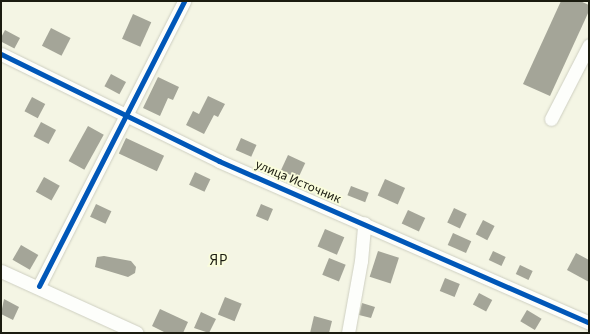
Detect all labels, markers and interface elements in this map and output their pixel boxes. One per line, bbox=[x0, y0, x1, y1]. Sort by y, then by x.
street label: улица Источник bbox=[253, 157, 343, 207]
district label: ЯР bbox=[209, 252, 229, 270]

